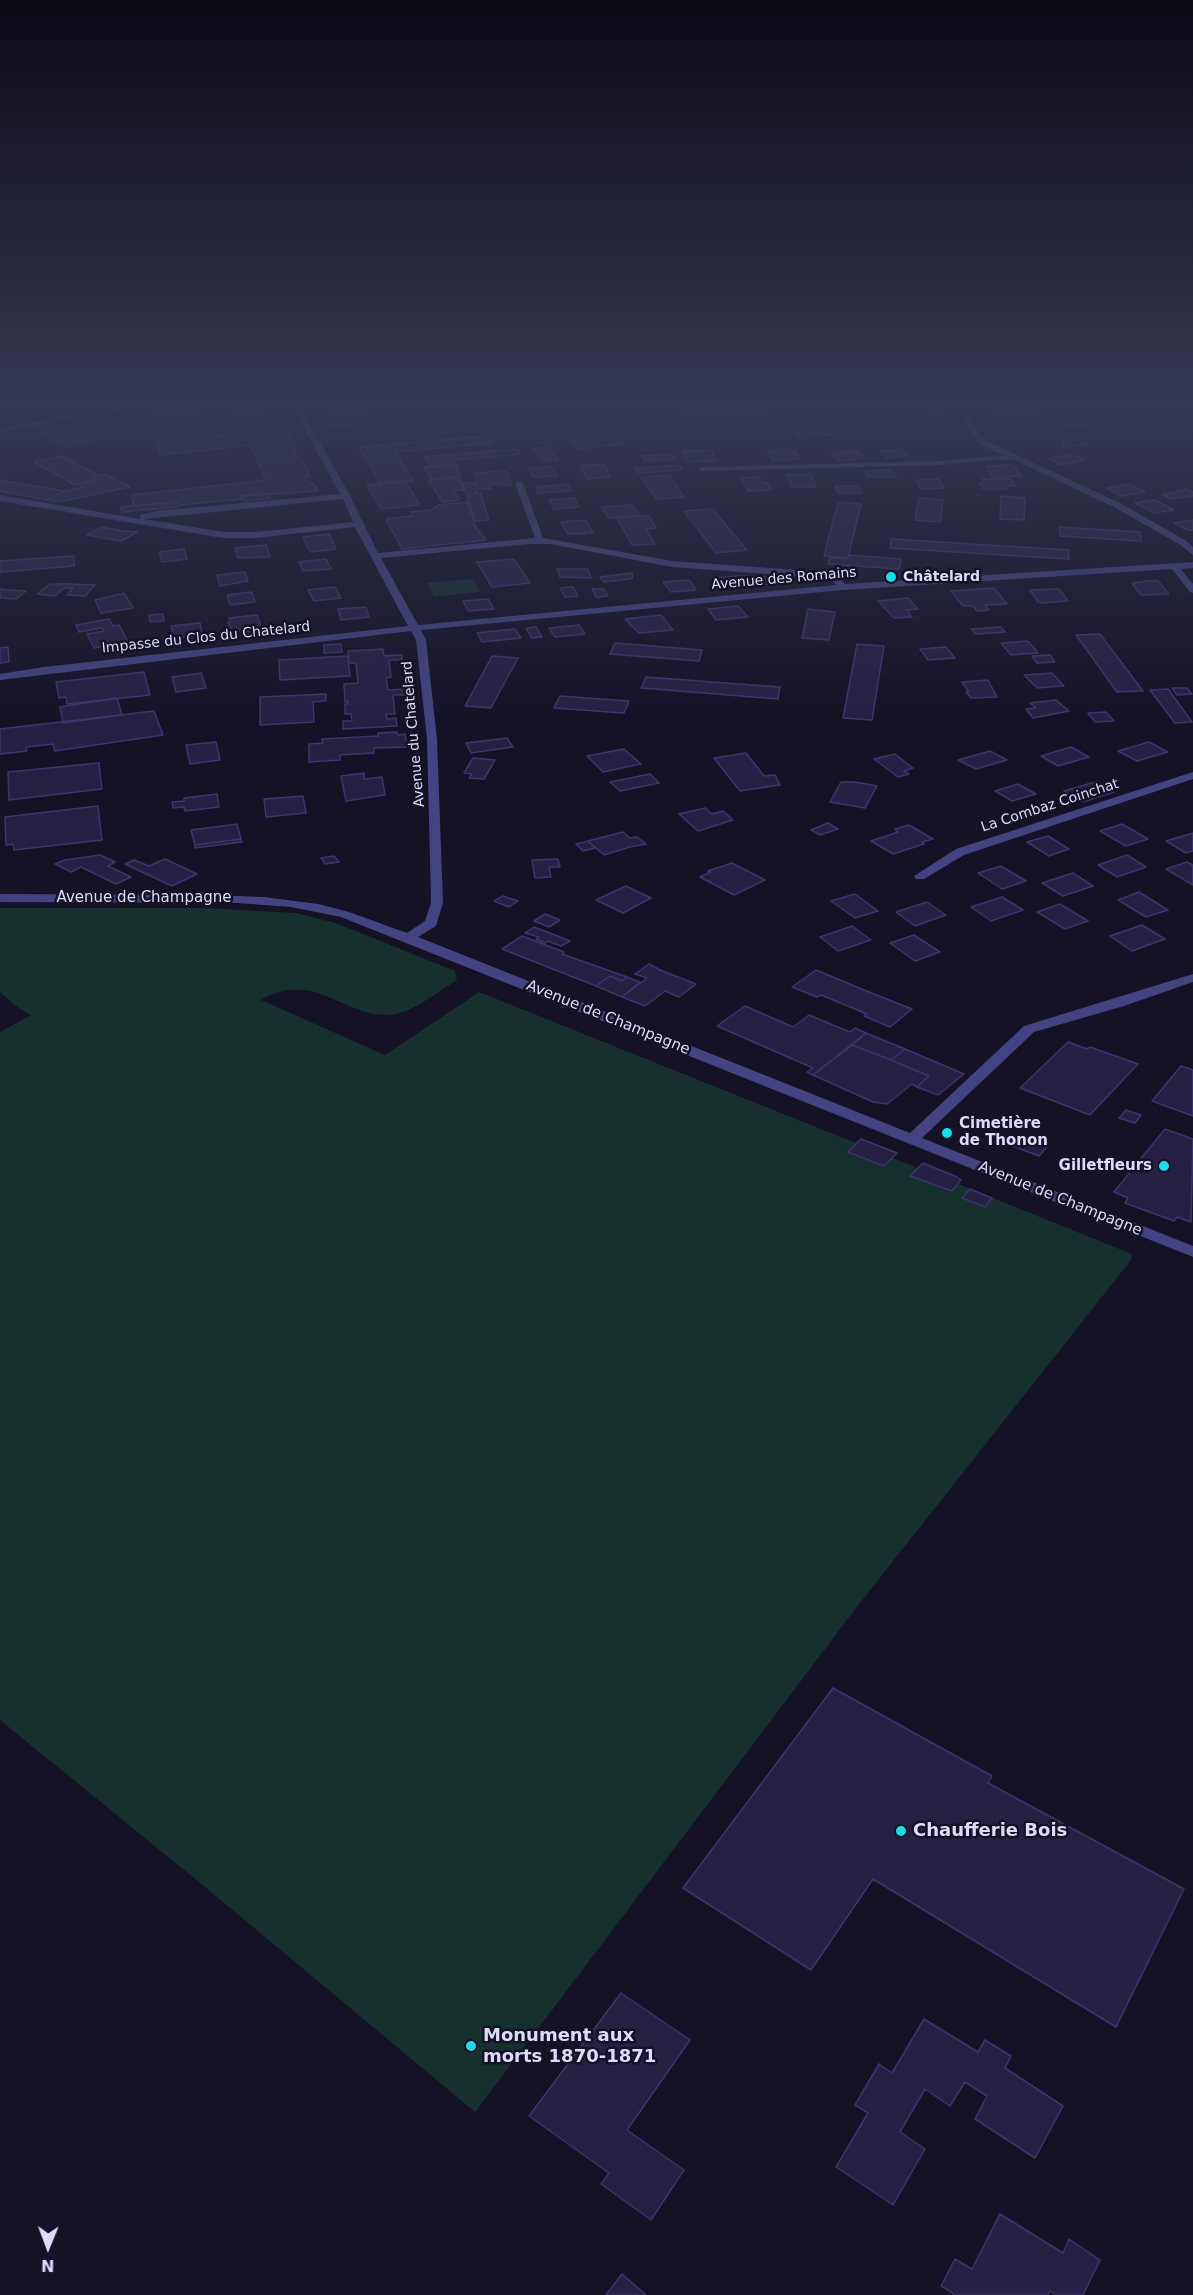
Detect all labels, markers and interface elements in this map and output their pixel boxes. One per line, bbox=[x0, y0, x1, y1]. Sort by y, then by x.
street label: Avenue des Romains bbox=[711, 564, 857, 594]
place label: Châtelard bbox=[903, 569, 980, 585]
marker: Châtelard bbox=[884, 570, 898, 584]
street label: Impasse du Clos du Chatelard bbox=[101, 619, 311, 657]
street label: Avenue du Chatelard bbox=[399, 660, 429, 808]
street label: La Combaz Coinchat bbox=[979, 776, 1121, 836]
street label: Avenue de Champagne bbox=[57, 889, 231, 907]
street label: Avenue de Champagne bbox=[524, 977, 692, 1059]
place label: Cimetière de Thonon bbox=[959, 1115, 1048, 1150]
marker: Cimetière de Thonon bbox=[940, 1126, 954, 1140]
place label: Gilletfleurs bbox=[1059, 1157, 1152, 1175]
street label: Avenue de Champagne bbox=[976, 1158, 1144, 1240]
marker: Gilletfleurs bbox=[1157, 1159, 1171, 1173]
place label: Chaufferie Bois bbox=[913, 1820, 1067, 1842]
marker: Chaufferie Bois bbox=[894, 1824, 908, 1838]
place label: Monument aux morts 1870-1871 bbox=[483, 2025, 656, 2068]
marker: Monument aux morts 1870-1871 bbox=[464, 2039, 478, 2053]
north arrow bbox=[18, 2217, 78, 2277]
text: N bbox=[41, 2256, 55, 2275]

